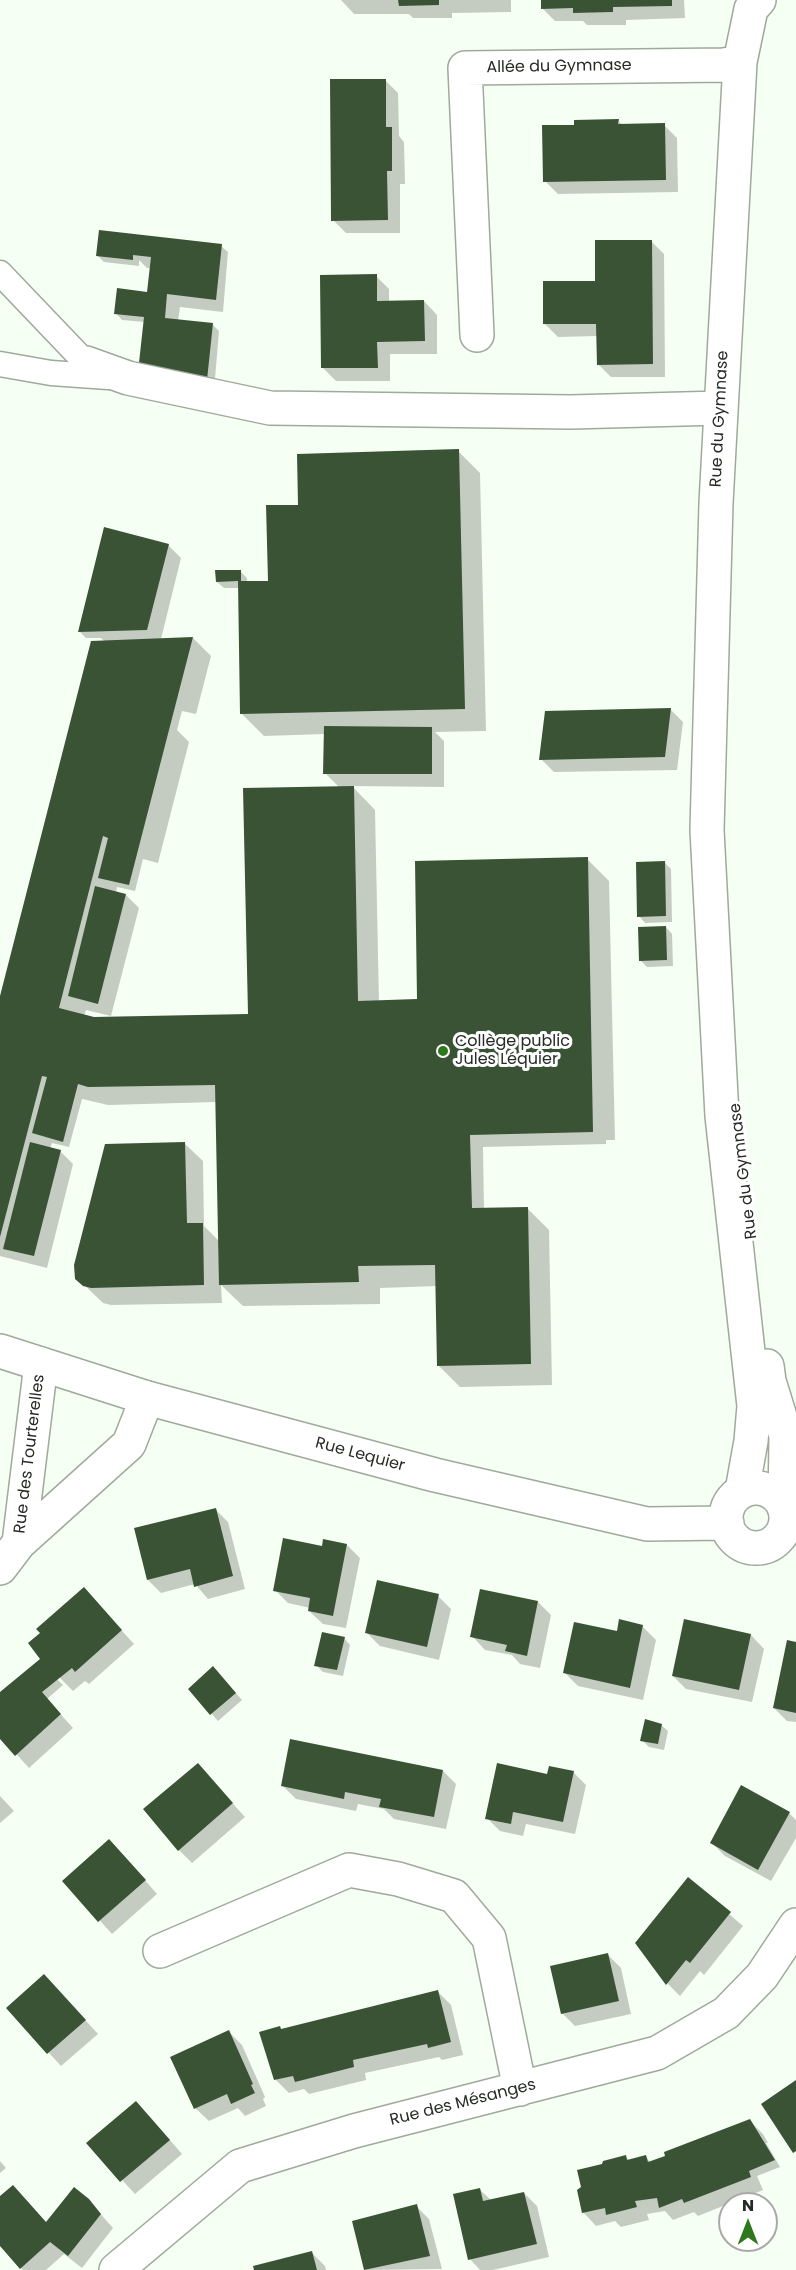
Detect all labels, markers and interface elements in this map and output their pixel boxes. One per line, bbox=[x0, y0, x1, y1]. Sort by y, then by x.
street label: Allée du Gymnase bbox=[486, 56, 632, 78]
street label: Rue du Gymnase bbox=[707, 350, 733, 488]
place label: Collège public Jules Léquier bbox=[455, 1032, 570, 1070]
marker: Collège public Jules Léquier bbox=[436, 1044, 450, 1058]
street label: Rue du Gymnase bbox=[726, 1102, 762, 1240]
street label: Rue des Tourterelles bbox=[11, 1373, 49, 1535]
street label: Rue Lequier bbox=[313, 1434, 407, 1476]
street label: Rue des Mésanges bbox=[388, 2076, 538, 2130]
north arrow bbox=[718, 2192, 778, 2252]
text: N bbox=[742, 2194, 754, 2217]

